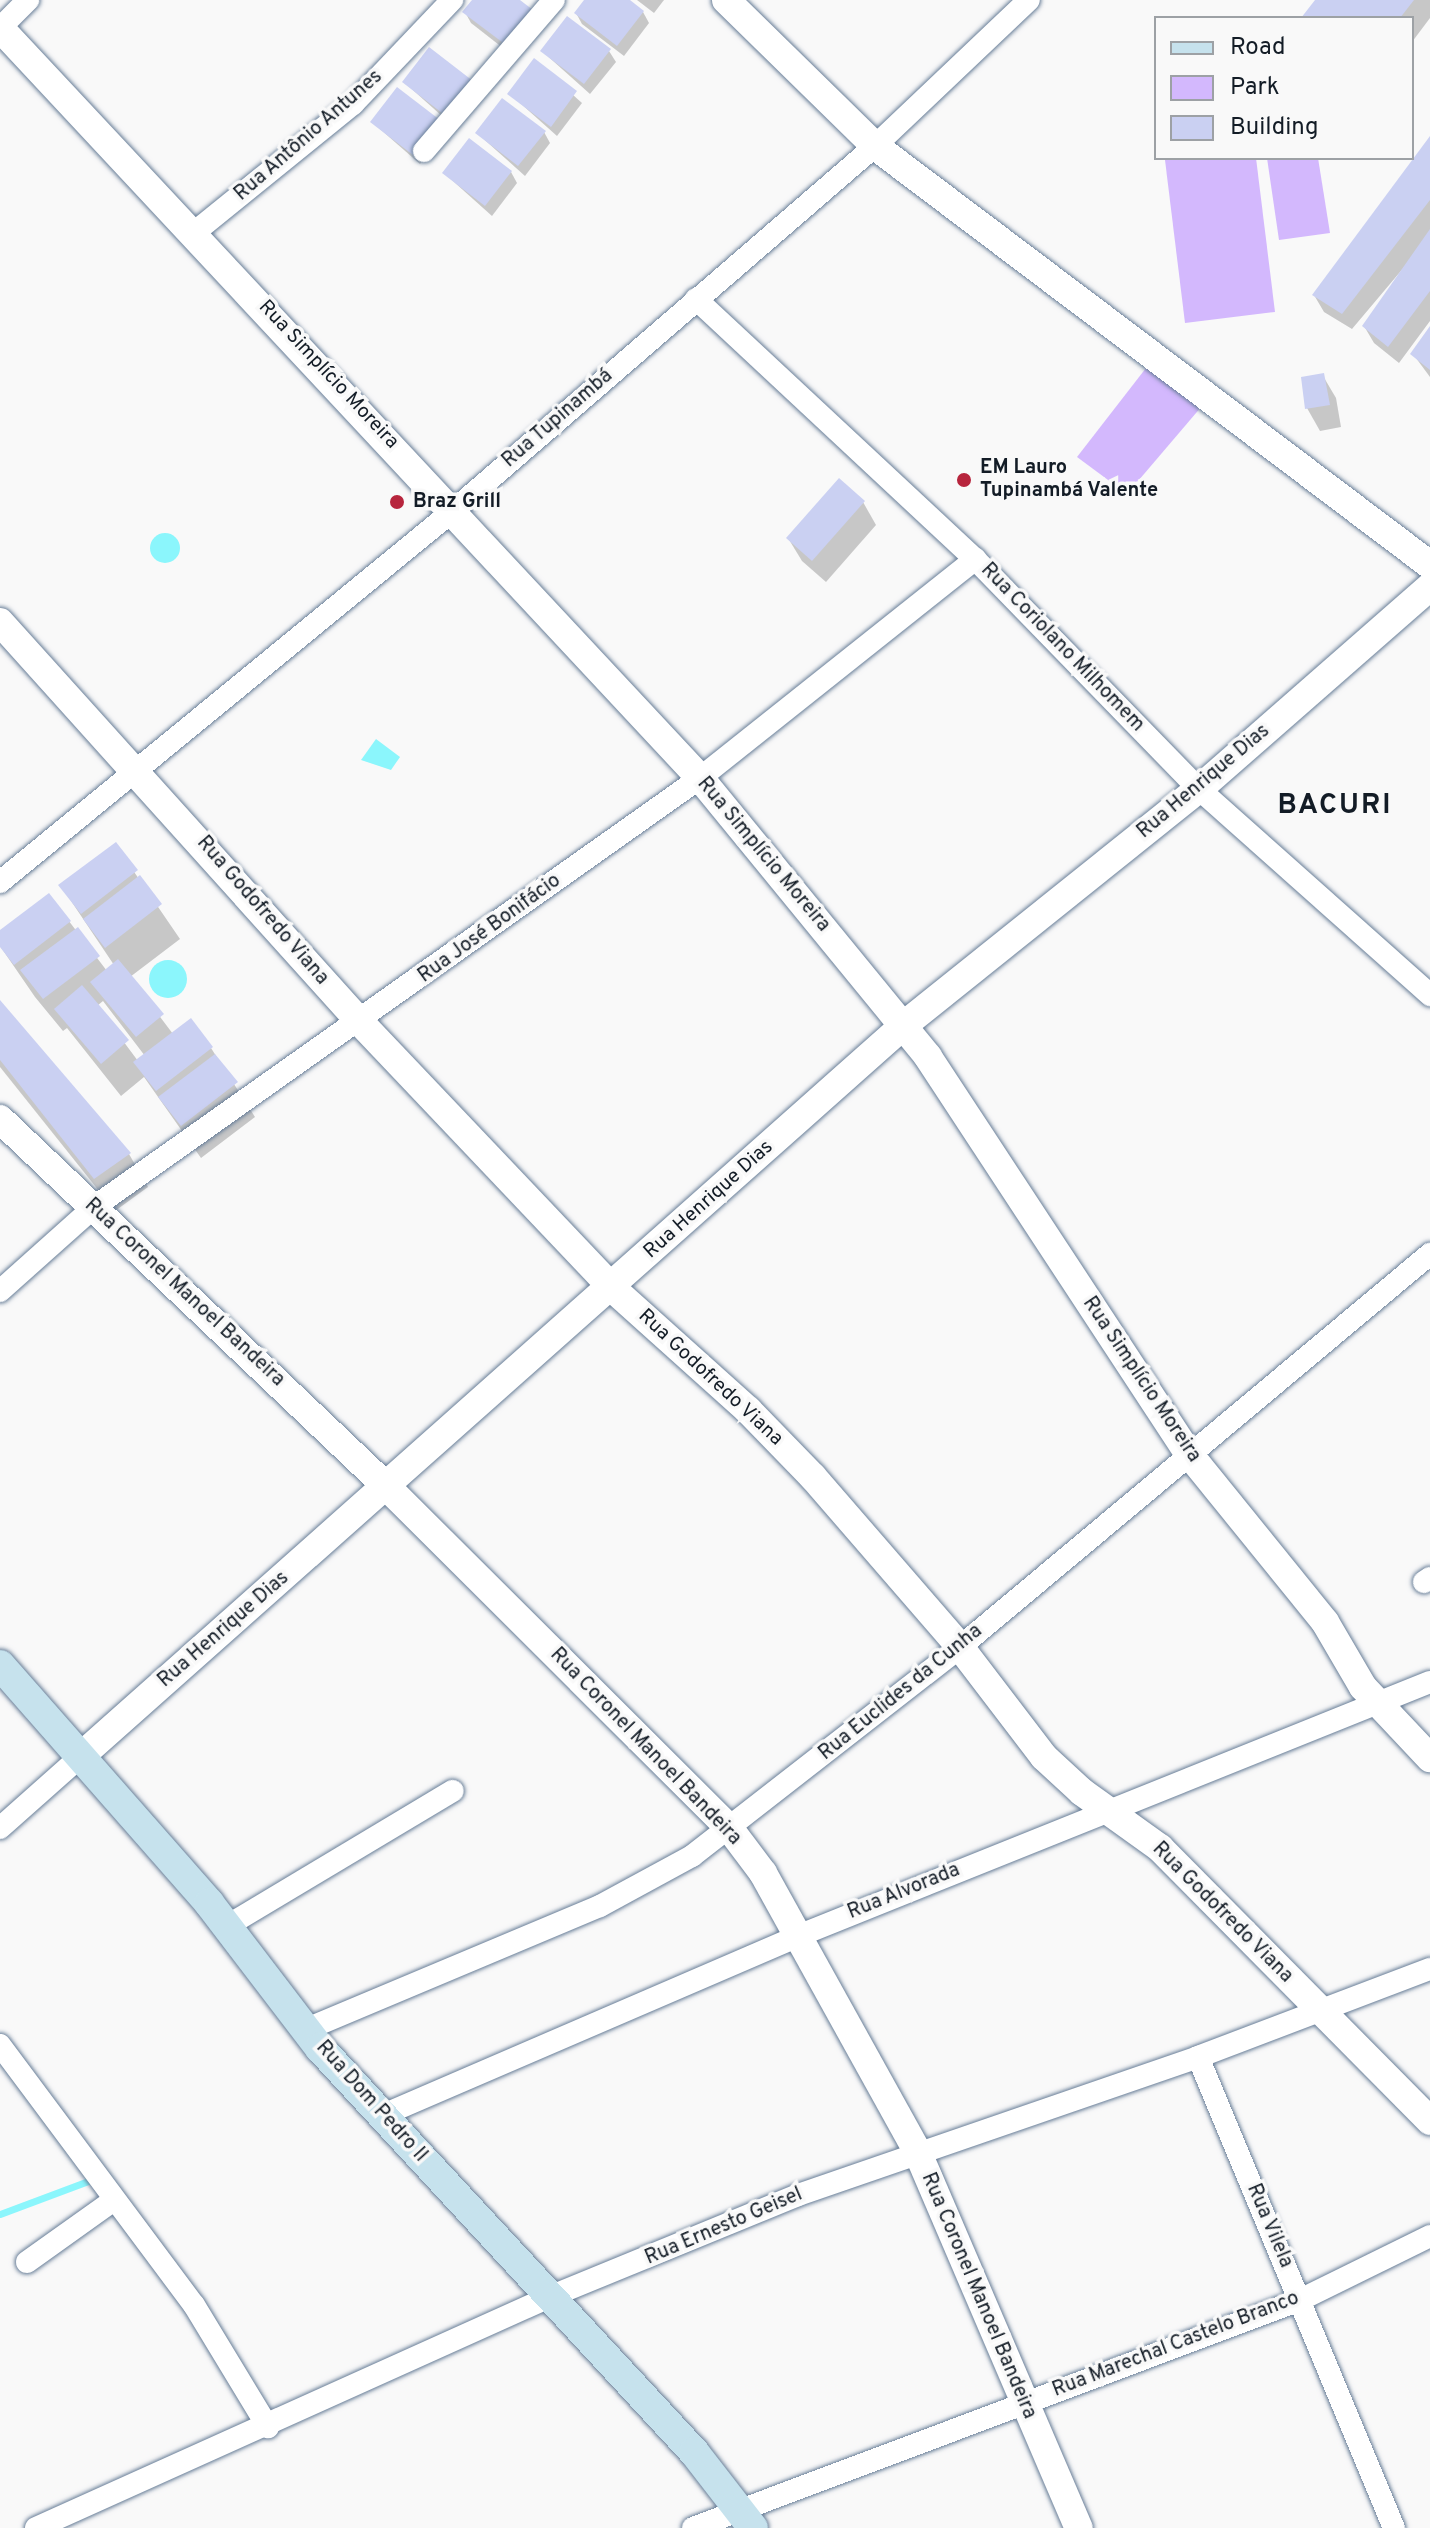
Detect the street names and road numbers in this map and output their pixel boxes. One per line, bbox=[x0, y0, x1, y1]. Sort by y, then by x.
street label: Rua Antônio Antunes bbox=[230, 65, 388, 207]
street label: Rua Simplício Moreira bbox=[253, 296, 403, 454]
street label: Rua Tupinambá bbox=[498, 364, 618, 474]
street label: Rua Coriolano Milhomem bbox=[975, 559, 1149, 737]
street label: Rua Henrique Dias bbox=[1133, 720, 1275, 844]
street label: Rua Simplício Moreira bbox=[691, 773, 835, 937]
street label: Rua Godofredo Viana bbox=[191, 831, 333, 991]
street label: Rua José Bonifácio bbox=[414, 869, 566, 989]
street label: Rua Henrique Dias bbox=[640, 1136, 778, 1264]
street label: Rua Coronel Manoel Bandeira bbox=[79, 1194, 289, 1392]
street label: Rua Simplício Moreira bbox=[1077, 1293, 1205, 1467]
street label: Rua Godofredo Viana bbox=[632, 1304, 788, 1452]
street label: Rua Henrique Dias bbox=[154, 1567, 294, 1693]
street label: Rua Euclides da Cunha bbox=[815, 1620, 987, 1766]
street label: Rua Coronel Manoel Bandeira bbox=[544, 1643, 746, 1851]
street label: Rua Godofredo Viana bbox=[1146, 1837, 1298, 1989]
street label: Rua Alvorada bbox=[844, 1858, 964, 1926]
street label: Rua Dom Pedro II bbox=[310, 2036, 432, 2168]
street label: Rua Coronel Manoel Bandeira bbox=[915, 2169, 1041, 2423]
street label: Rua Vilela bbox=[1240, 2180, 1298, 2272]
street label: Rua Ernesto Geisel bbox=[642, 2183, 806, 2271]
street label: Rua Marechal Castelo Branco bbox=[1049, 2287, 1303, 2403]

